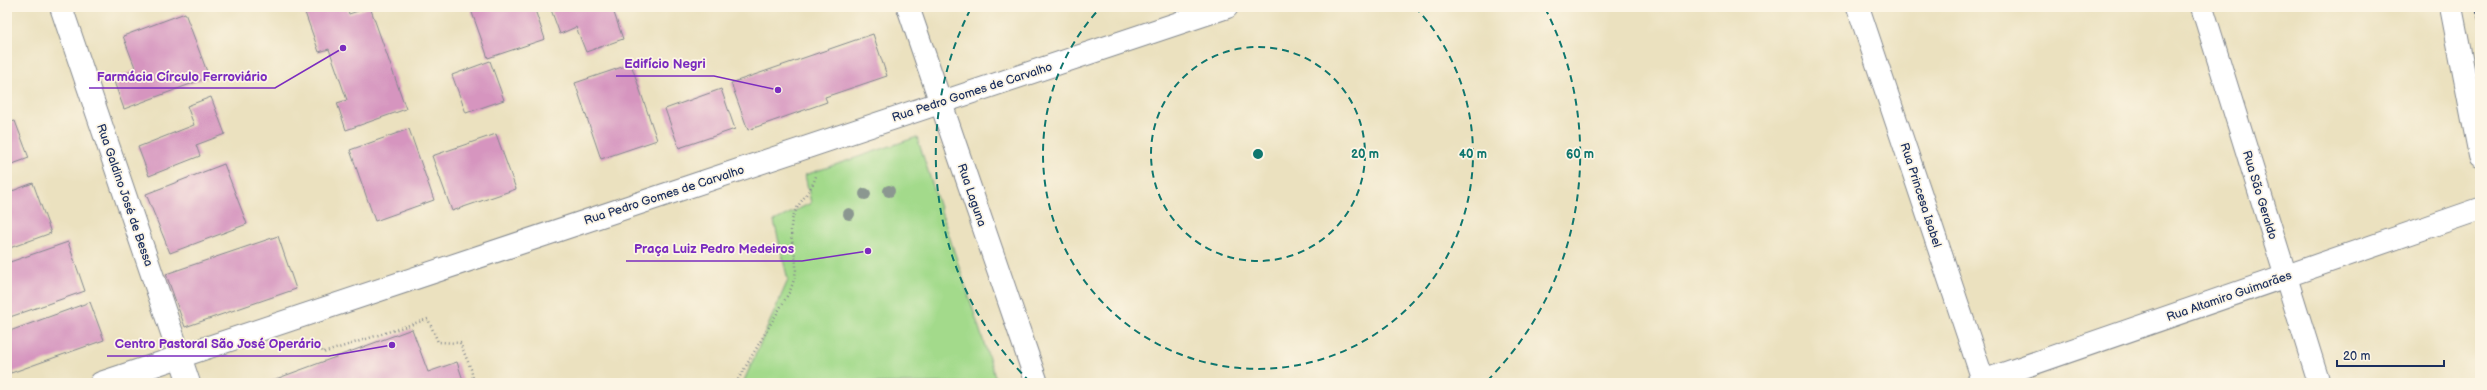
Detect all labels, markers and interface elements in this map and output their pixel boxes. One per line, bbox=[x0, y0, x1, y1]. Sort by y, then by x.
callout: Edifício Negri bbox=[616, 51, 714, 76]
text: Edifício Negri bbox=[624, 56, 706, 72]
street label: Rua Pedro Gomes de Carvalho bbox=[890, 59, 1054, 126]
callout: Farmácia Círculo Ferroviário bbox=[89, 63, 275, 88]
text: Farmácia Círculo Ferroviário bbox=[97, 69, 267, 85]
street label: Rua Galdino José de Bessa bbox=[93, 122, 156, 269]
street label: Rua Princesa Isabel bbox=[1897, 141, 1945, 249]
centre of rings bbox=[1251, 147, 1265, 161]
text: 20 m bbox=[1351, 147, 1379, 162]
text: 40 m bbox=[1459, 147, 1487, 162]
text: 60 m bbox=[1566, 147, 1594, 162]
street label: Rua São Geraldo bbox=[2239, 149, 2280, 242]
street label: Rua Pedro Gomes de Carvalho bbox=[582, 162, 746, 229]
street label: Rua Laguna bbox=[954, 162, 989, 229]
callout: Praça Luiz Pedro Medeiros bbox=[626, 236, 802, 261]
text: Praça Luiz Pedro Medeiros bbox=[634, 241, 794, 257]
street label: Rua Altamiro Guimarães bbox=[2165, 268, 2294, 325]
callout: Centro Pastoral São José Operário bbox=[107, 331, 329, 356]
text: Centro Pastoral São José Operário bbox=[115, 336, 321, 352]
scale bar bbox=[2337, 342, 2444, 368]
text: 20 m bbox=[2343, 349, 2370, 364]

